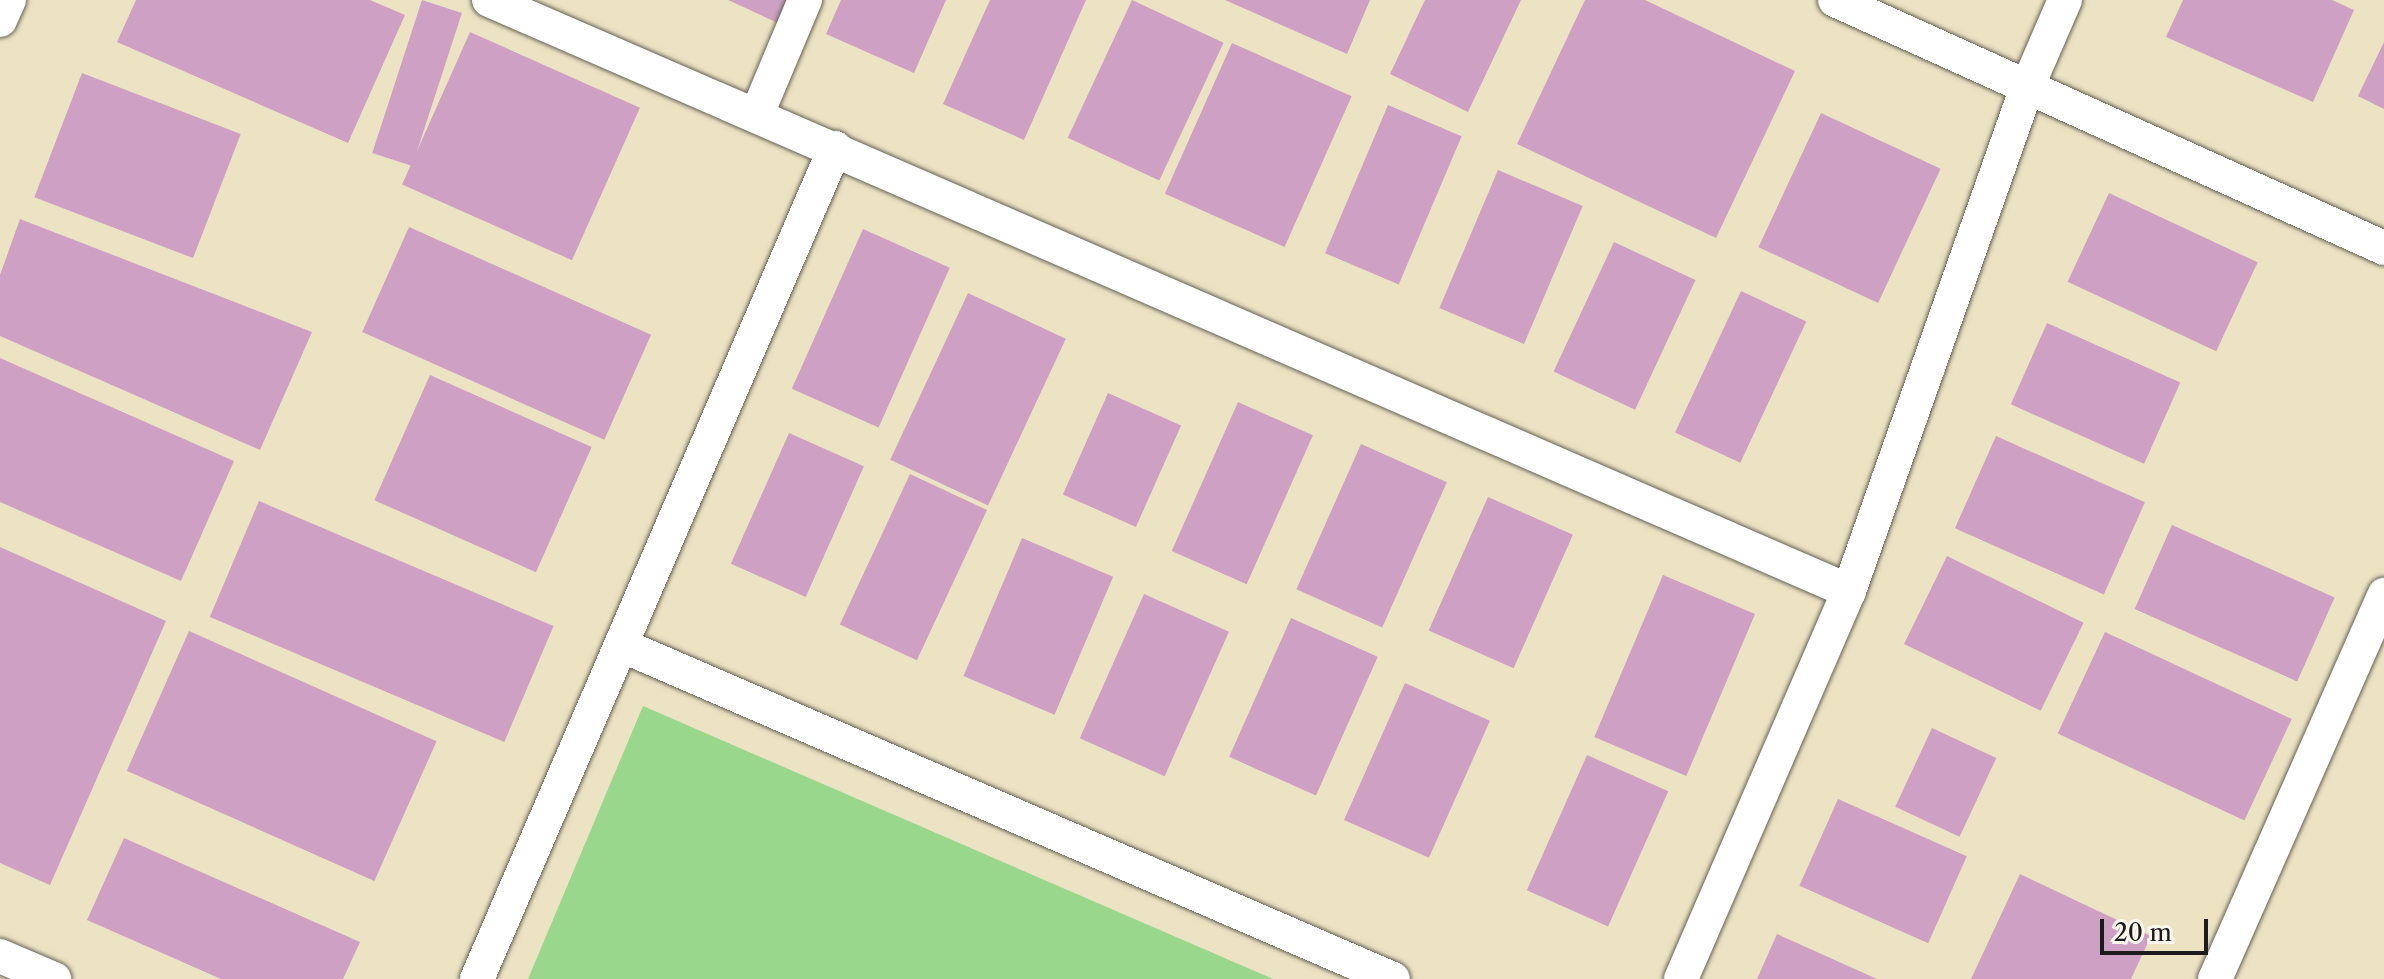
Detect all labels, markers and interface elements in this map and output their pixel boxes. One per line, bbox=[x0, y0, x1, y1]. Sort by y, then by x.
scale bar bbox=[2104, 903, 2212, 953]
text: 20 m bbox=[2114, 918, 2172, 947]

